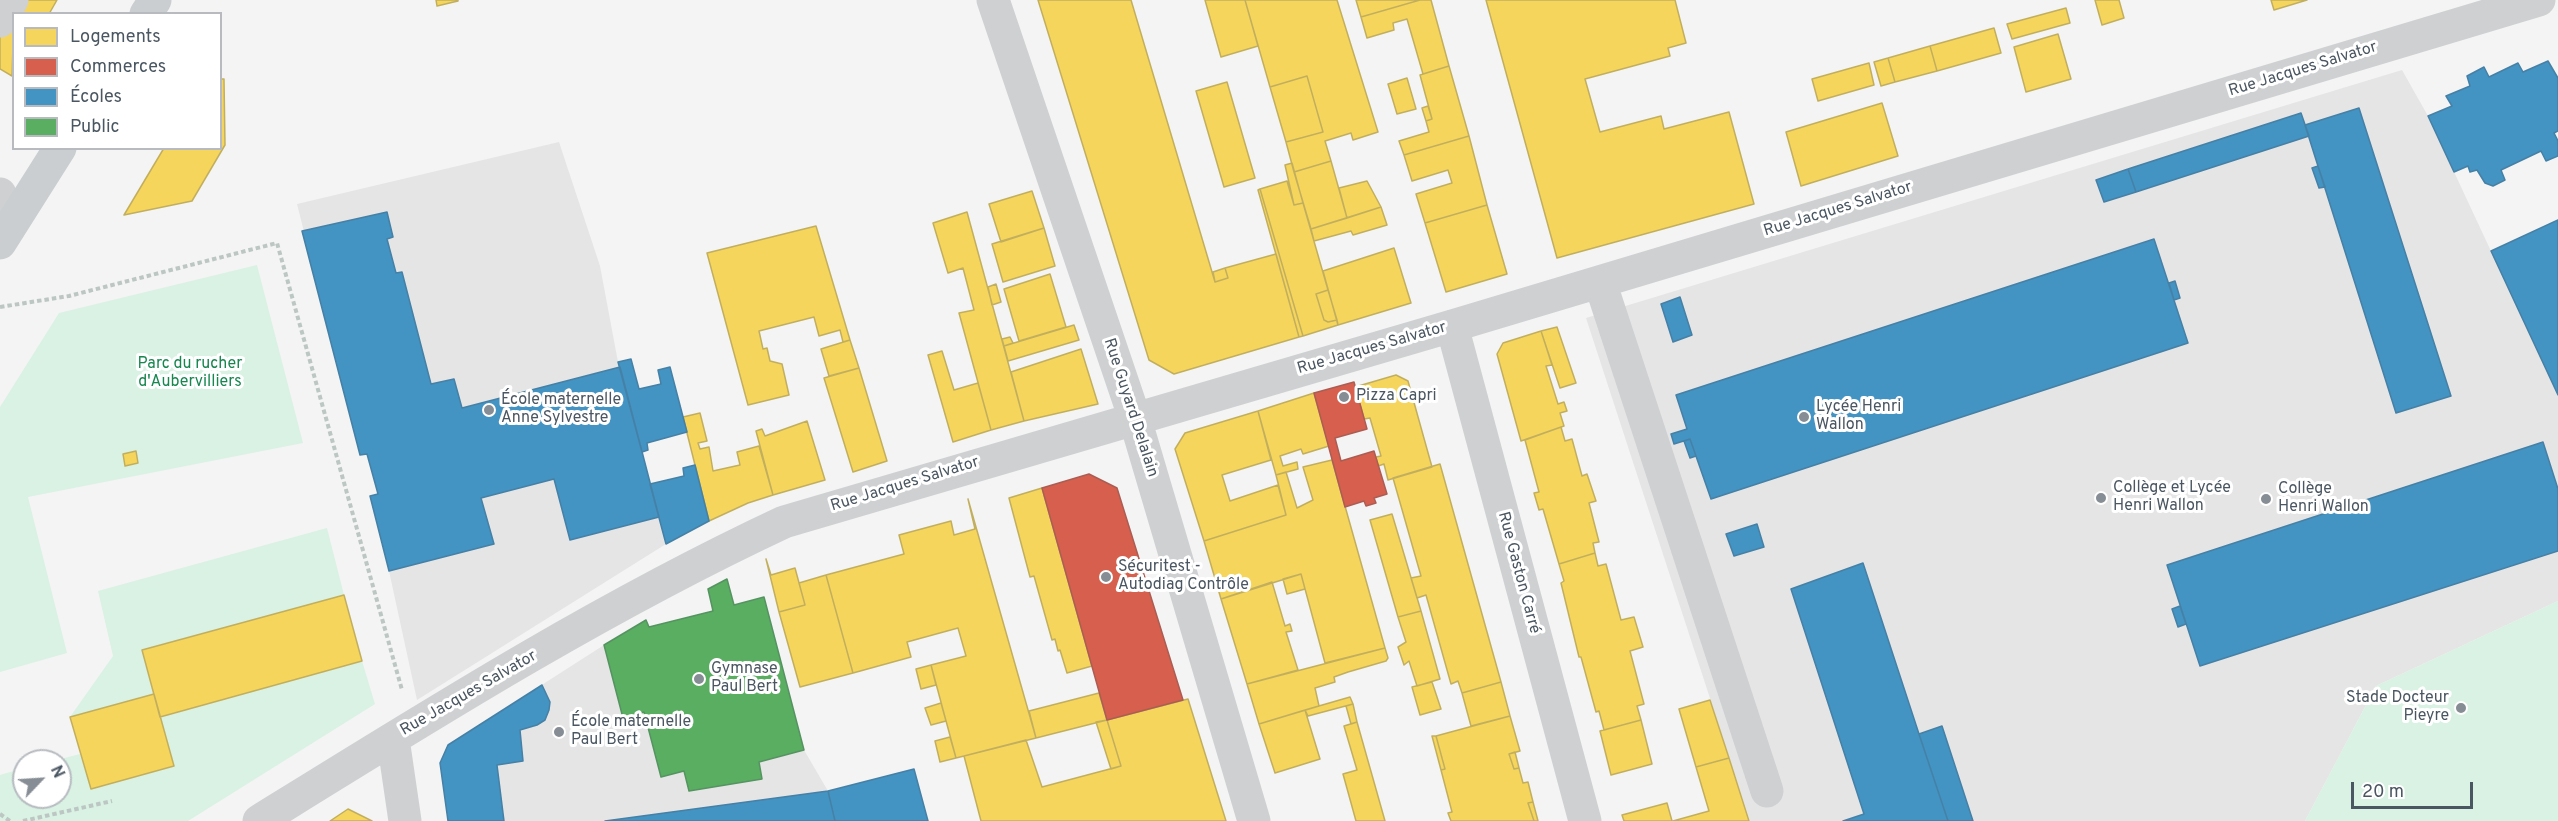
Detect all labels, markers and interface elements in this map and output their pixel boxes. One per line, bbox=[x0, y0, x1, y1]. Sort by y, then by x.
legend bbox=[12, 12, 222, 150]
text: Logements bbox=[70, 26, 161, 49]
street label: Rue Jacques Salvator bbox=[2227, 38, 2379, 102]
text: Commerces bbox=[70, 56, 166, 79]
text: Écoles bbox=[70, 86, 122, 109]
text: Public bbox=[70, 116, 120, 139]
street label: Rue Jacques Salvator bbox=[1762, 178, 1914, 242]
street label: Rue Jacques Salvator bbox=[1295, 319, 1449, 379]
street label: Rue Guyard Delalain bbox=[1098, 336, 1162, 480]
park label: Parc du rucher d'Aubervilliers bbox=[138, 355, 242, 393]
place label: Pizza Capri bbox=[1356, 387, 1437, 407]
marker: Pizza Capri bbox=[1337, 390, 1351, 404]
place label: École maternelle Anne Sylvestre bbox=[501, 391, 621, 429]
place label: Lycée Henri Wallon bbox=[1816, 398, 1901, 436]
marker: École maternelle Anne Sylvestre bbox=[482, 403, 496, 417]
marker: Lycée Henri Wallon bbox=[1797, 410, 1811, 424]
street label: Rue Jacques Salvator bbox=[829, 453, 981, 517]
place label: Collège et Lycée Henri Wallon bbox=[2113, 479, 2231, 517]
place label: Collège Henri Wallon bbox=[2278, 480, 2369, 518]
marker: Collège et Lycée Henri Wallon bbox=[2094, 491, 2108, 505]
marker: Collège Henri Wallon bbox=[2259, 492, 2273, 506]
street label: Rue Gaston Carré bbox=[1492, 510, 1544, 636]
place label: Sécuritest - Autodiag Contrôle bbox=[1118, 558, 1249, 596]
marker: Sécuritest - Autodiag Contrôle bbox=[1099, 570, 1113, 584]
street label: Rue Jacques Salvator bbox=[397, 647, 541, 741]
place label: Gymnase Paul Bert bbox=[711, 660, 778, 698]
marker: Gymnase Paul Bert bbox=[692, 672, 706, 686]
place label: Stade Docteur Pieyre bbox=[2346, 689, 2449, 727]
marker: Stade Docteur Pieyre bbox=[2454, 701, 2468, 715]
place label: École maternelle Paul Bert bbox=[571, 713, 691, 751]
marker: École maternelle Paul Bert bbox=[552, 725, 566, 739]
north arrow bbox=[12, 749, 72, 809]
text: N bbox=[45, 763, 68, 782]
scale bar bbox=[2354, 770, 2476, 808]
text: 20 m bbox=[2362, 781, 2404, 804]

